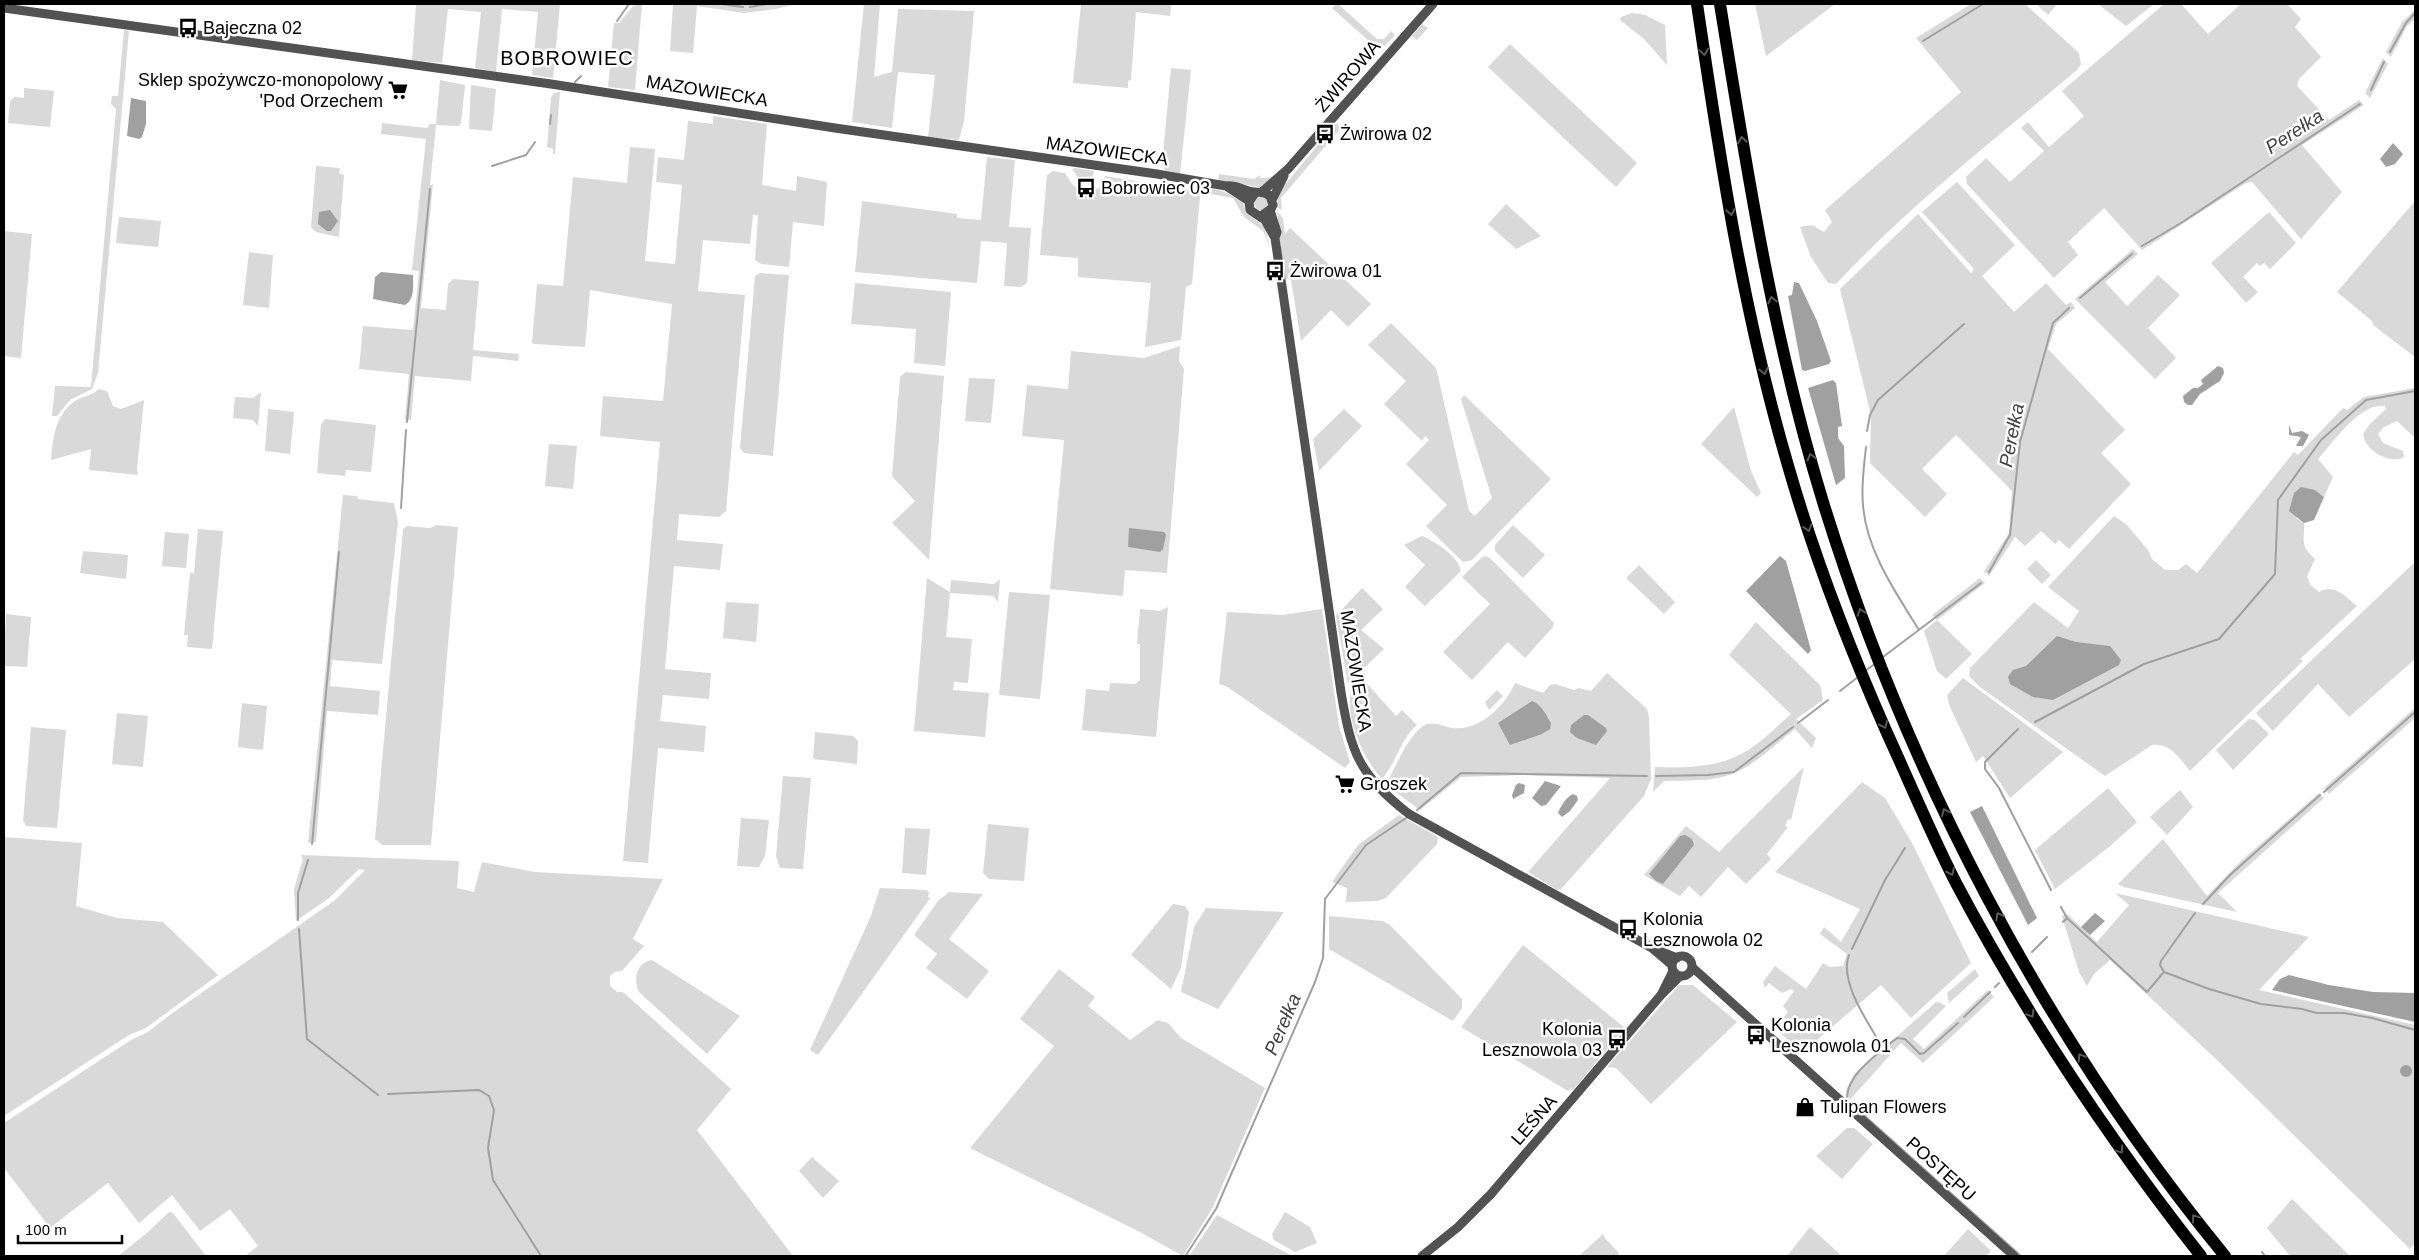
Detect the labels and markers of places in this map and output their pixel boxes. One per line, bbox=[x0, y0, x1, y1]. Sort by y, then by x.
bus stop icon: Bajeczna 02 bbox=[177, 17, 199, 39]
place label: Bajeczna 02 bbox=[203, 18, 302, 38]
place label: Sklep spożywczo-monopolowy 'Pod Orzechem bbox=[138, 70, 383, 111]
supermarket icon: Sklep spożywczo-monopolowy 'Pod Orzechem bbox=[387, 79, 409, 101]
bus stop icon: Żwirowa 02 bbox=[1314, 123, 1336, 145]
place label: Żwirowa 02 bbox=[1340, 124, 1432, 144]
bus stop icon: Bobrowiec 03 bbox=[1075, 177, 1097, 199]
place label: Bobrowiec 03 bbox=[1101, 178, 1210, 198]
bus stop icon: Żwirowa 01 bbox=[1264, 260, 1286, 282]
place label: Żwirowa 01 bbox=[1290, 261, 1382, 281]
supermarket icon: Groszek bbox=[1334, 773, 1356, 795]
place label: Groszek bbox=[1360, 774, 1428, 794]
place label: Kolonia Lesznowola 02 bbox=[1643, 909, 1763, 950]
bus stop icon: Kolonia Lesznowola 02 bbox=[1617, 918, 1639, 940]
place label: Kolonia Lesznowola 01 bbox=[1771, 1015, 1891, 1056]
place label: Kolonia Lesznowola 03 bbox=[1482, 1019, 1603, 1060]
bus stop icon: Kolonia Lesznowola 01 bbox=[1745, 1024, 1767, 1046]
bus stop icon: Kolonia Lesznowola 03 bbox=[1606, 1028, 1628, 1050]
shop icon: Tulipan Flowers bbox=[1794, 1096, 1816, 1118]
place label: Tulipan Flowers bbox=[1820, 1097, 1946, 1117]

